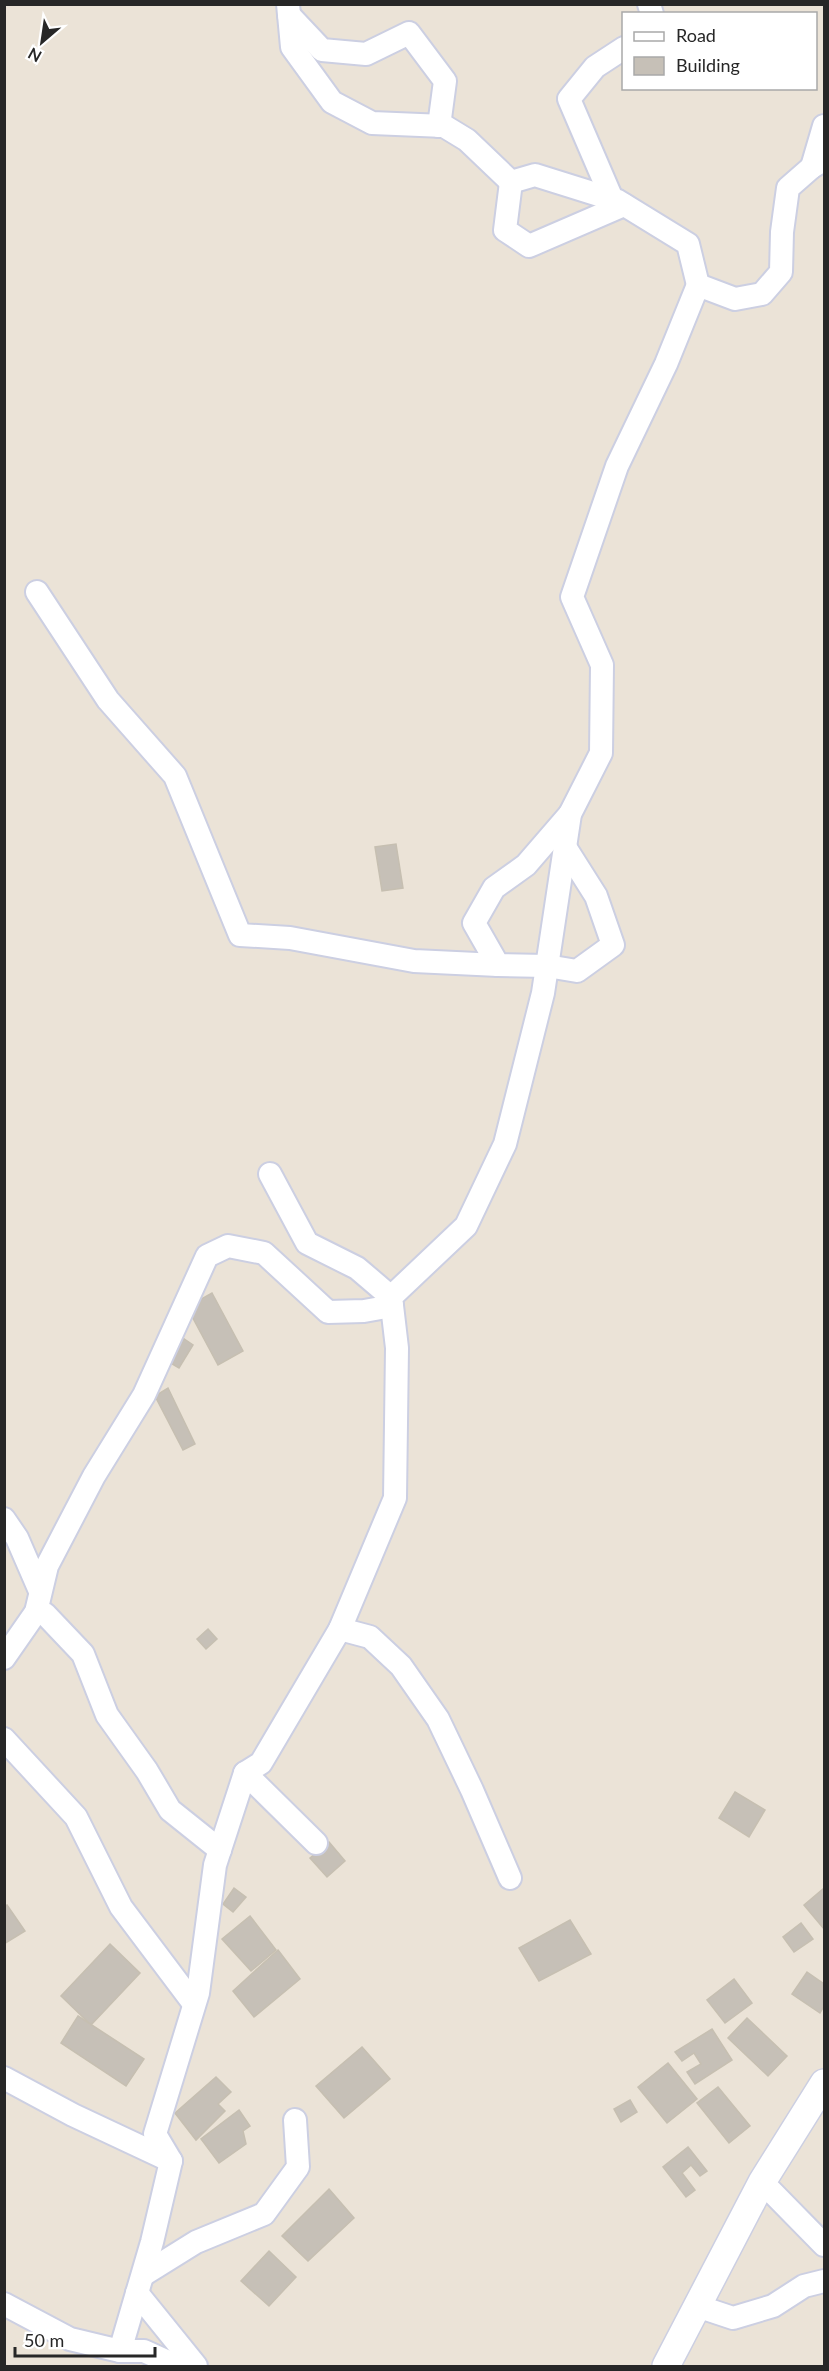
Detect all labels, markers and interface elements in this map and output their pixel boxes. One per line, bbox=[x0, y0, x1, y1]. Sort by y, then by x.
north arrow bbox=[12, 12, 72, 72]
legend bbox=[622, 12, 817, 90]
text: Road bbox=[676, 24, 716, 46]
text: N bbox=[24, 44, 44, 67]
text: Building bbox=[676, 54, 740, 76]
scale bar bbox=[15, 2320, 154, 2358]
text: 50 m bbox=[24, 2329, 64, 2351]

